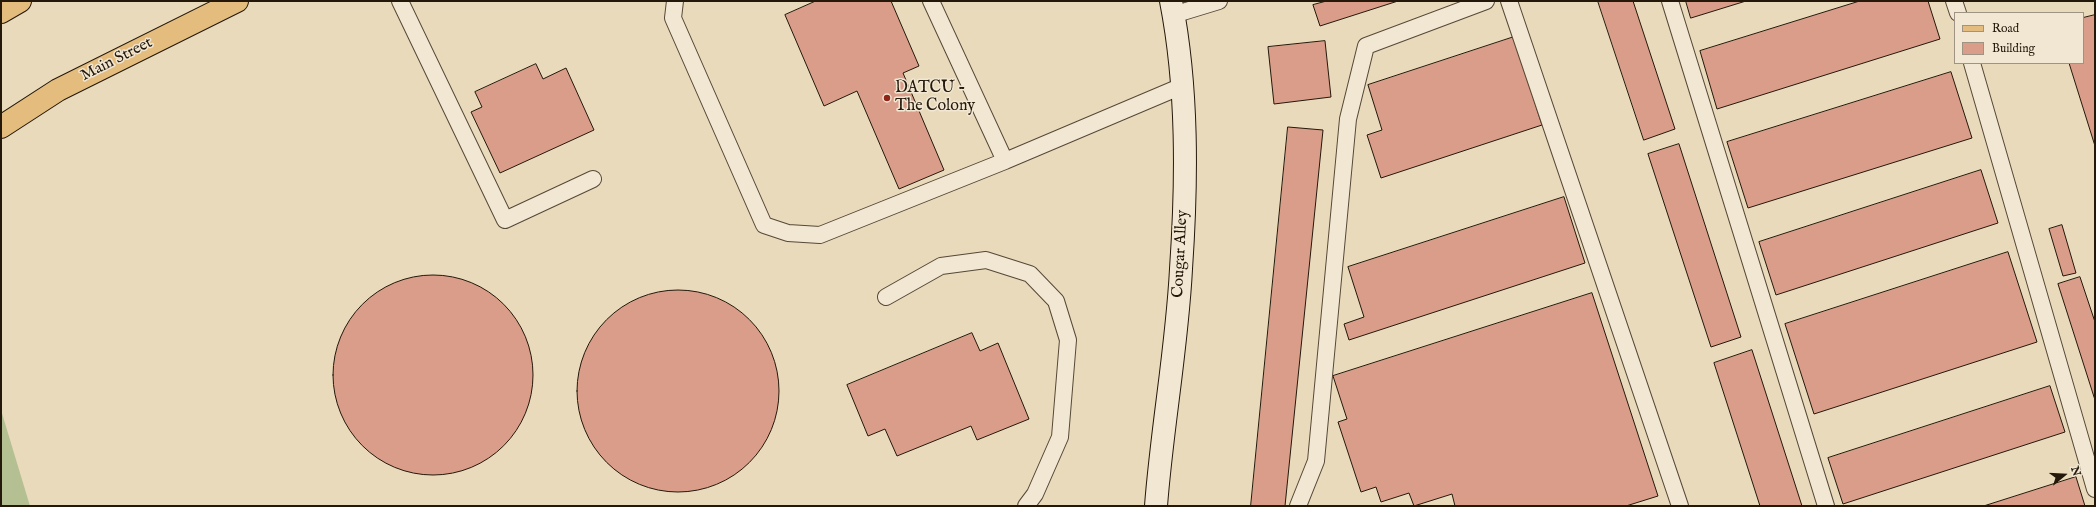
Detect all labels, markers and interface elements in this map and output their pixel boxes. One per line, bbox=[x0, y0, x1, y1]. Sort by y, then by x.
legend bbox=[1954, 12, 2084, 64]
text: Road bbox=[1992, 21, 2019, 36]
street label: Main Street bbox=[78, 34, 156, 86]
text: Building bbox=[1992, 41, 2035, 56]
place label: DATCU - The Colony bbox=[895, 79, 975, 117]
marker: DATCU - The Colony bbox=[882, 93, 892, 103]
street label: Cougar Alley bbox=[1169, 210, 1193, 298]
north arrow bbox=[2044, 455, 2084, 495]
text: N bbox=[2067, 465, 2084, 478]

